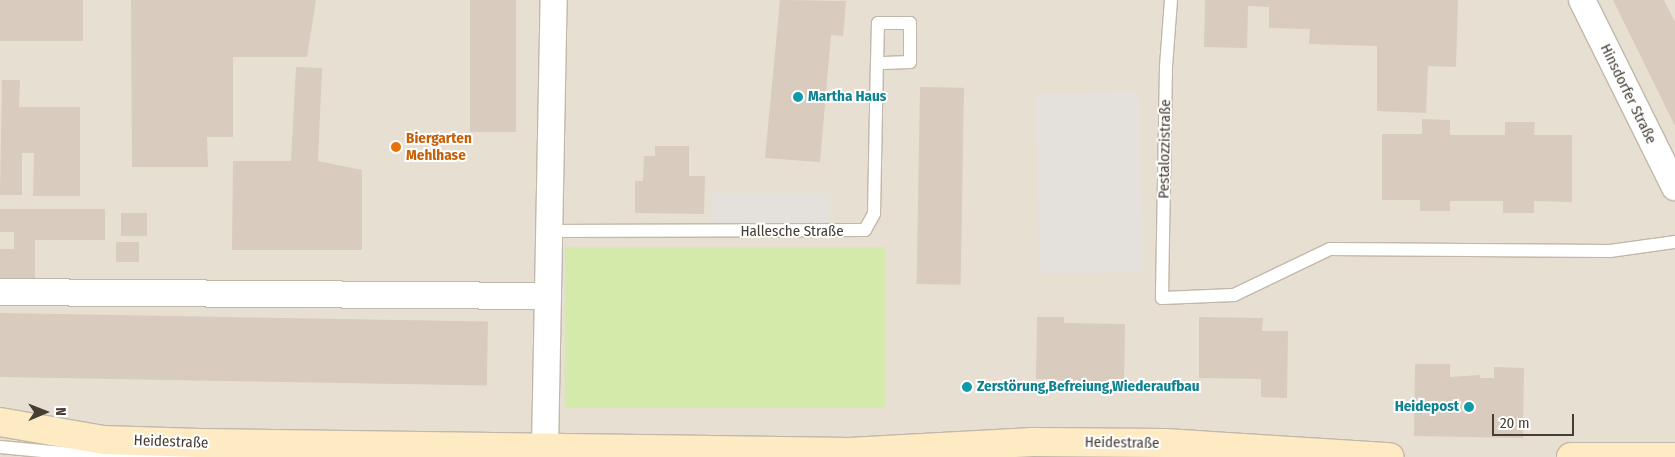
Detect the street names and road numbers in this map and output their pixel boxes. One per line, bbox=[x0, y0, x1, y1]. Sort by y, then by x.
street label: Hinsdorfer Straße bbox=[1596, 41, 1660, 147]
street label: Pestalozzistraße bbox=[1155, 99, 1175, 199]
street label: Hallesche Straße bbox=[740, 223, 844, 241]
street label: Heidestraße bbox=[133, 432, 209, 452]
street label: Heidestraße bbox=[1085, 433, 1159, 453]

